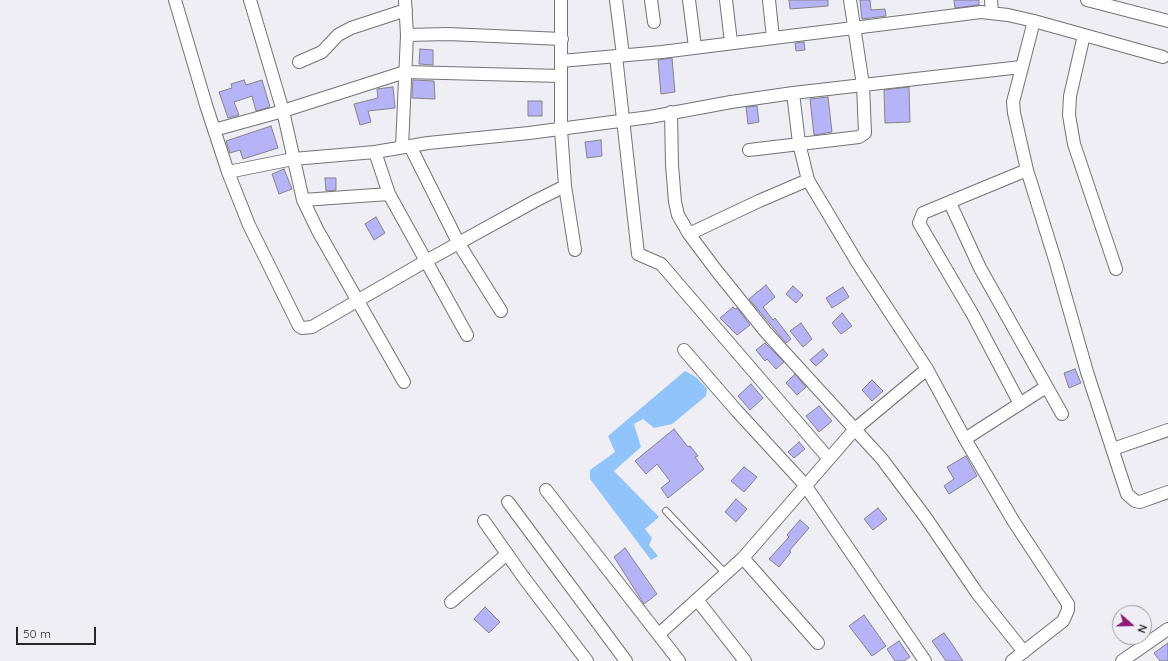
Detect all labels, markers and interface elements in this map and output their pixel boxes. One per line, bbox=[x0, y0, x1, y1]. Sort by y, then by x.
north arrow bbox=[1112, 605, 1152, 645]
scale bar bbox=[18, 619, 98, 645]
text: N bbox=[1134, 623, 1150, 635]
text: 50 m bbox=[23, 626, 51, 641]

